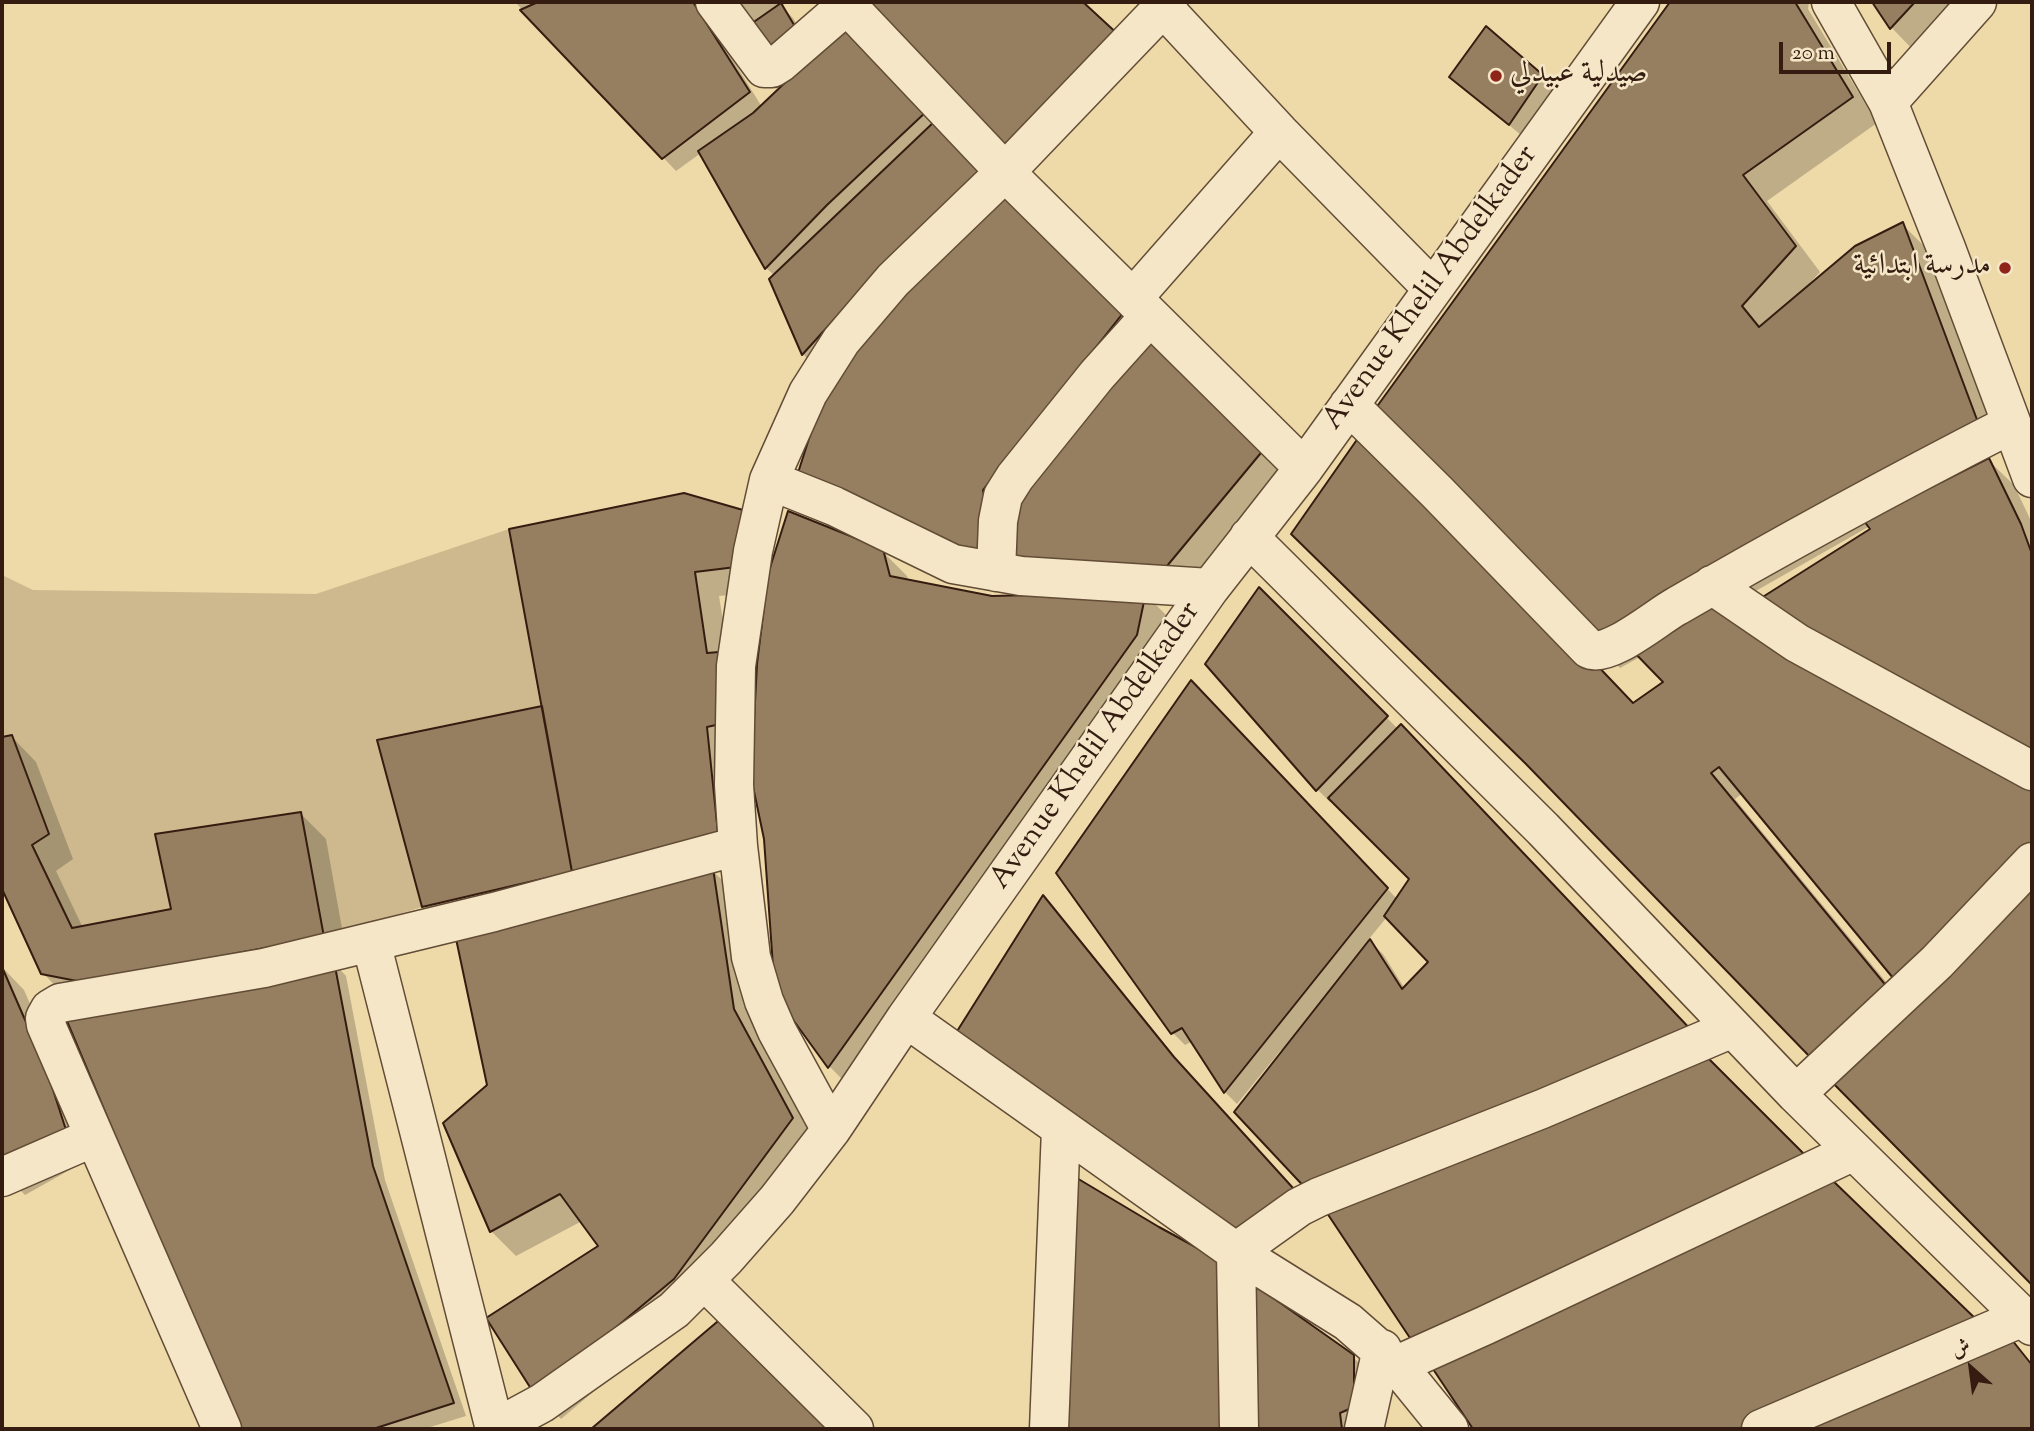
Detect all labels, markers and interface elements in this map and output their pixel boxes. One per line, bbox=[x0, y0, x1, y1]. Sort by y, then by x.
scale bar bbox=[1782, 28, 1894, 72]
text: 20 m bbox=[1792, 39, 1835, 69]
place label: صيدلية عبيدلي bbox=[1510, 58, 1647, 94]
marker: صيدلية عبيدلي bbox=[1488, 68, 1504, 84]
street label: Avenue Khelil Abdelkader bbox=[1317, 140, 1547, 438]
place label: مدرسة ابتدائية bbox=[1853, 250, 1991, 286]
marker: مدرسة ابتدائية bbox=[1997, 260, 2013, 276]
street label: Avenue Khelil Abdelkader bbox=[984, 596, 1210, 898]
north arrow bbox=[1936, 1333, 2006, 1403]
text: ش bbox=[1946, 1333, 1976, 1365]

